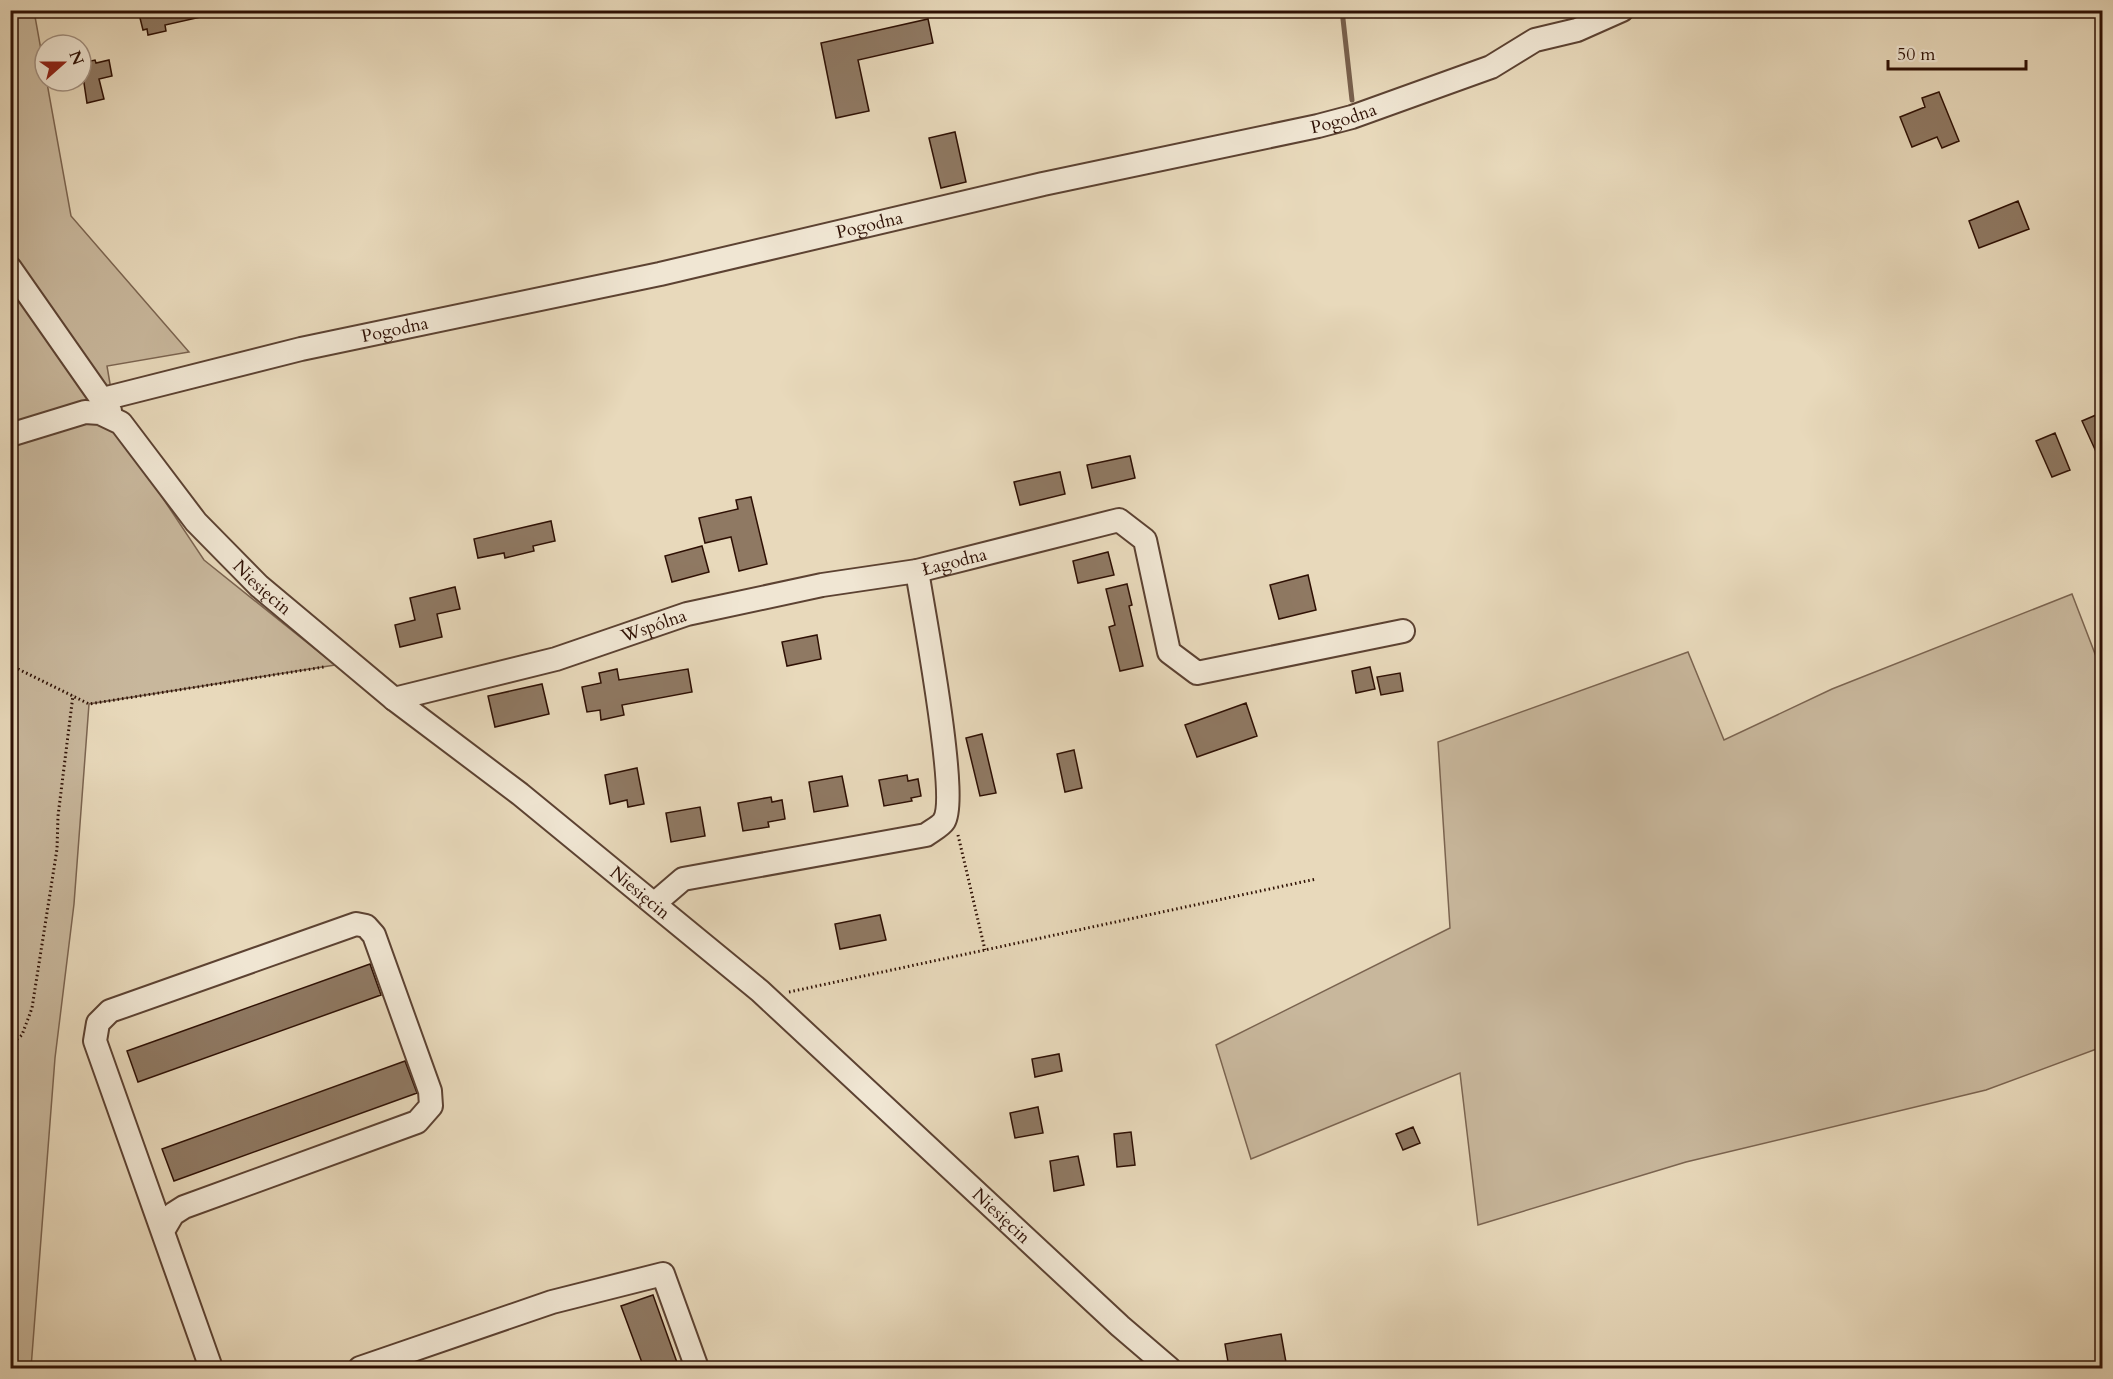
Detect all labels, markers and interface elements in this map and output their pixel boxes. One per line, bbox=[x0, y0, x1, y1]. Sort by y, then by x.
north arrow bbox=[33, 33, 93, 93]
scale bar bbox=[1888, 33, 2026, 71]
text: 50 m bbox=[1897, 42, 1936, 67]
text: N bbox=[63, 48, 89, 69]
street label: Pogodna bbox=[1308, 97, 1380, 140]
street label: Pogodna bbox=[834, 205, 906, 245]
street label: Pogodna bbox=[359, 311, 431, 349]
street label: Łagodna bbox=[919, 542, 990, 582]
street label: Niesięcin bbox=[227, 554, 297, 621]
street label: Wspólna bbox=[617, 603, 690, 649]
street label: Niesięcin bbox=[604, 861, 676, 926]
street label: Niesięcin bbox=[967, 1183, 1036, 1250]

